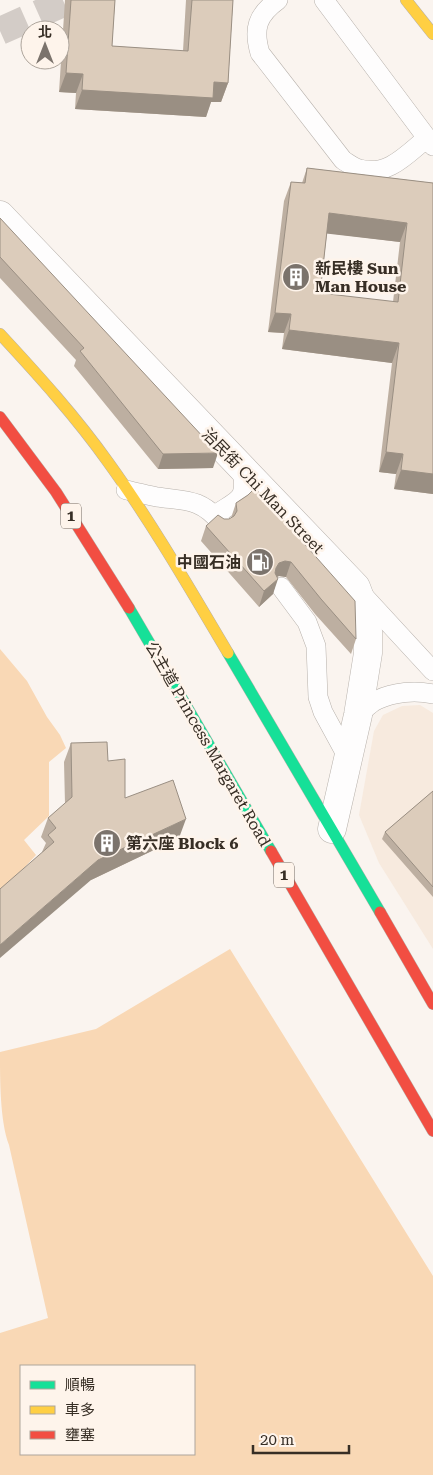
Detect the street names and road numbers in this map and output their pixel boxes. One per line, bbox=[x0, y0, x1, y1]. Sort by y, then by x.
street label: 治民街 Chi Man Street bbox=[198, 424, 328, 558]
road number: 1 bbox=[61, 504, 81, 528]
street label: 公主道 Princess Margaret Road bbox=[141, 638, 275, 850]
road number: 1 bbox=[274, 862, 294, 888]

